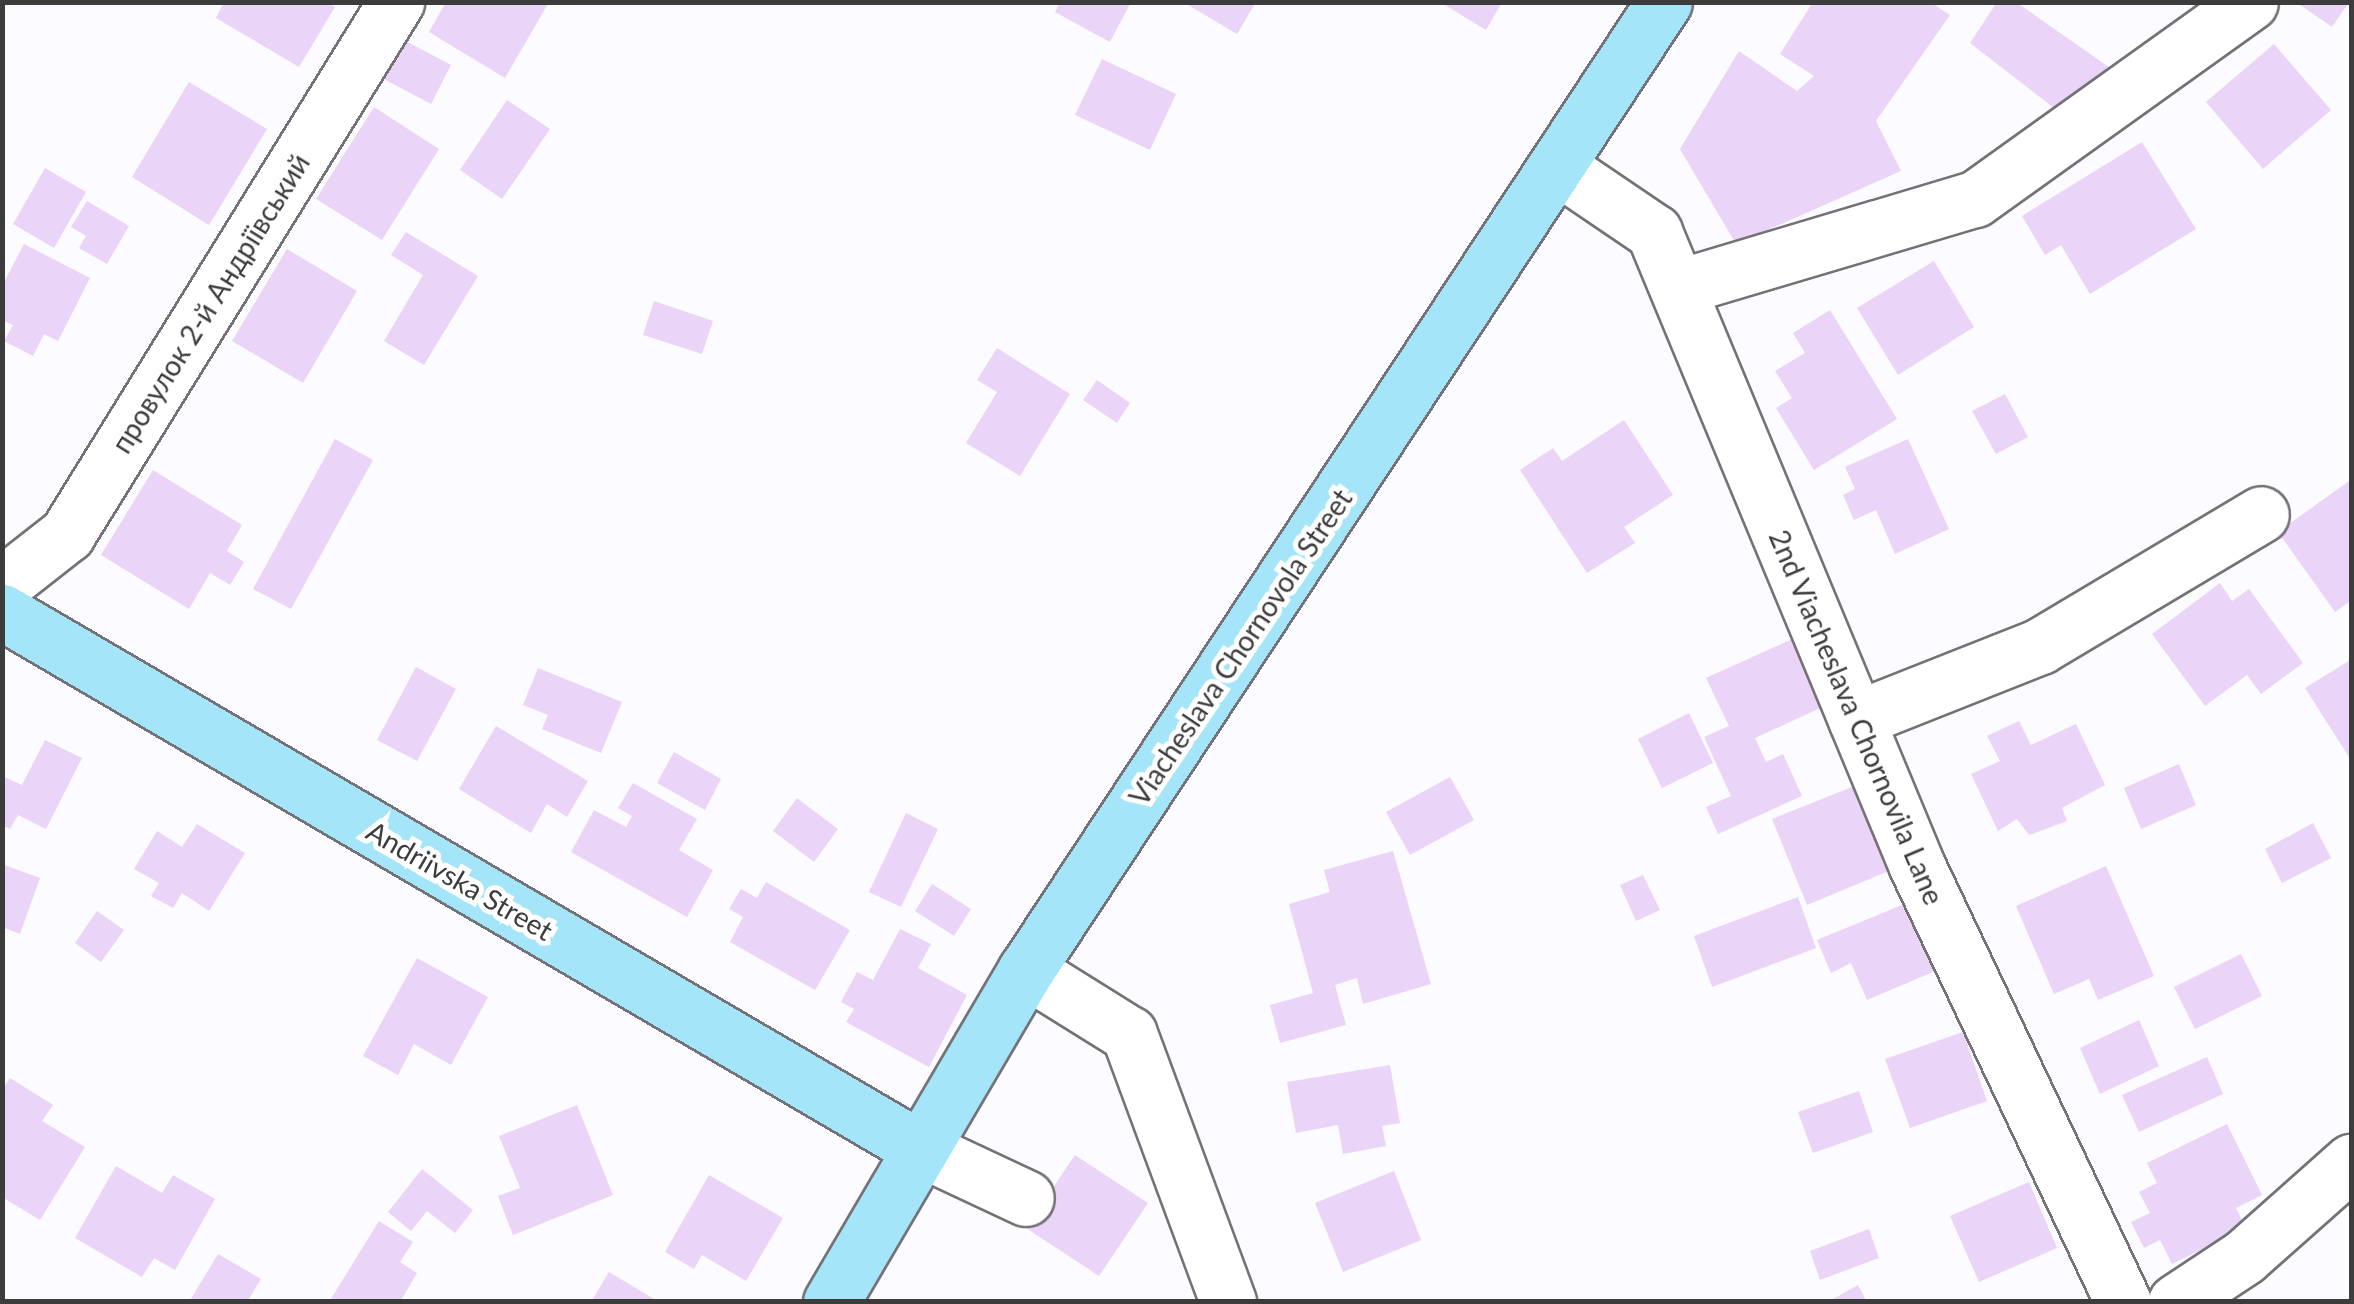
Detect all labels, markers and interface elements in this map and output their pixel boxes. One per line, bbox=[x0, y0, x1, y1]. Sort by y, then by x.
street label: провулок 2-й Андріївський bbox=[104, 147, 316, 459]
street label: Viacheslava Chornovola Street bbox=[1122, 483, 1358, 811]
street label: 2nd Viacheslava Chornovila Lane bbox=[1762, 524, 1952, 910]
street label: Andriivska Street bbox=[361, 813, 559, 947]

